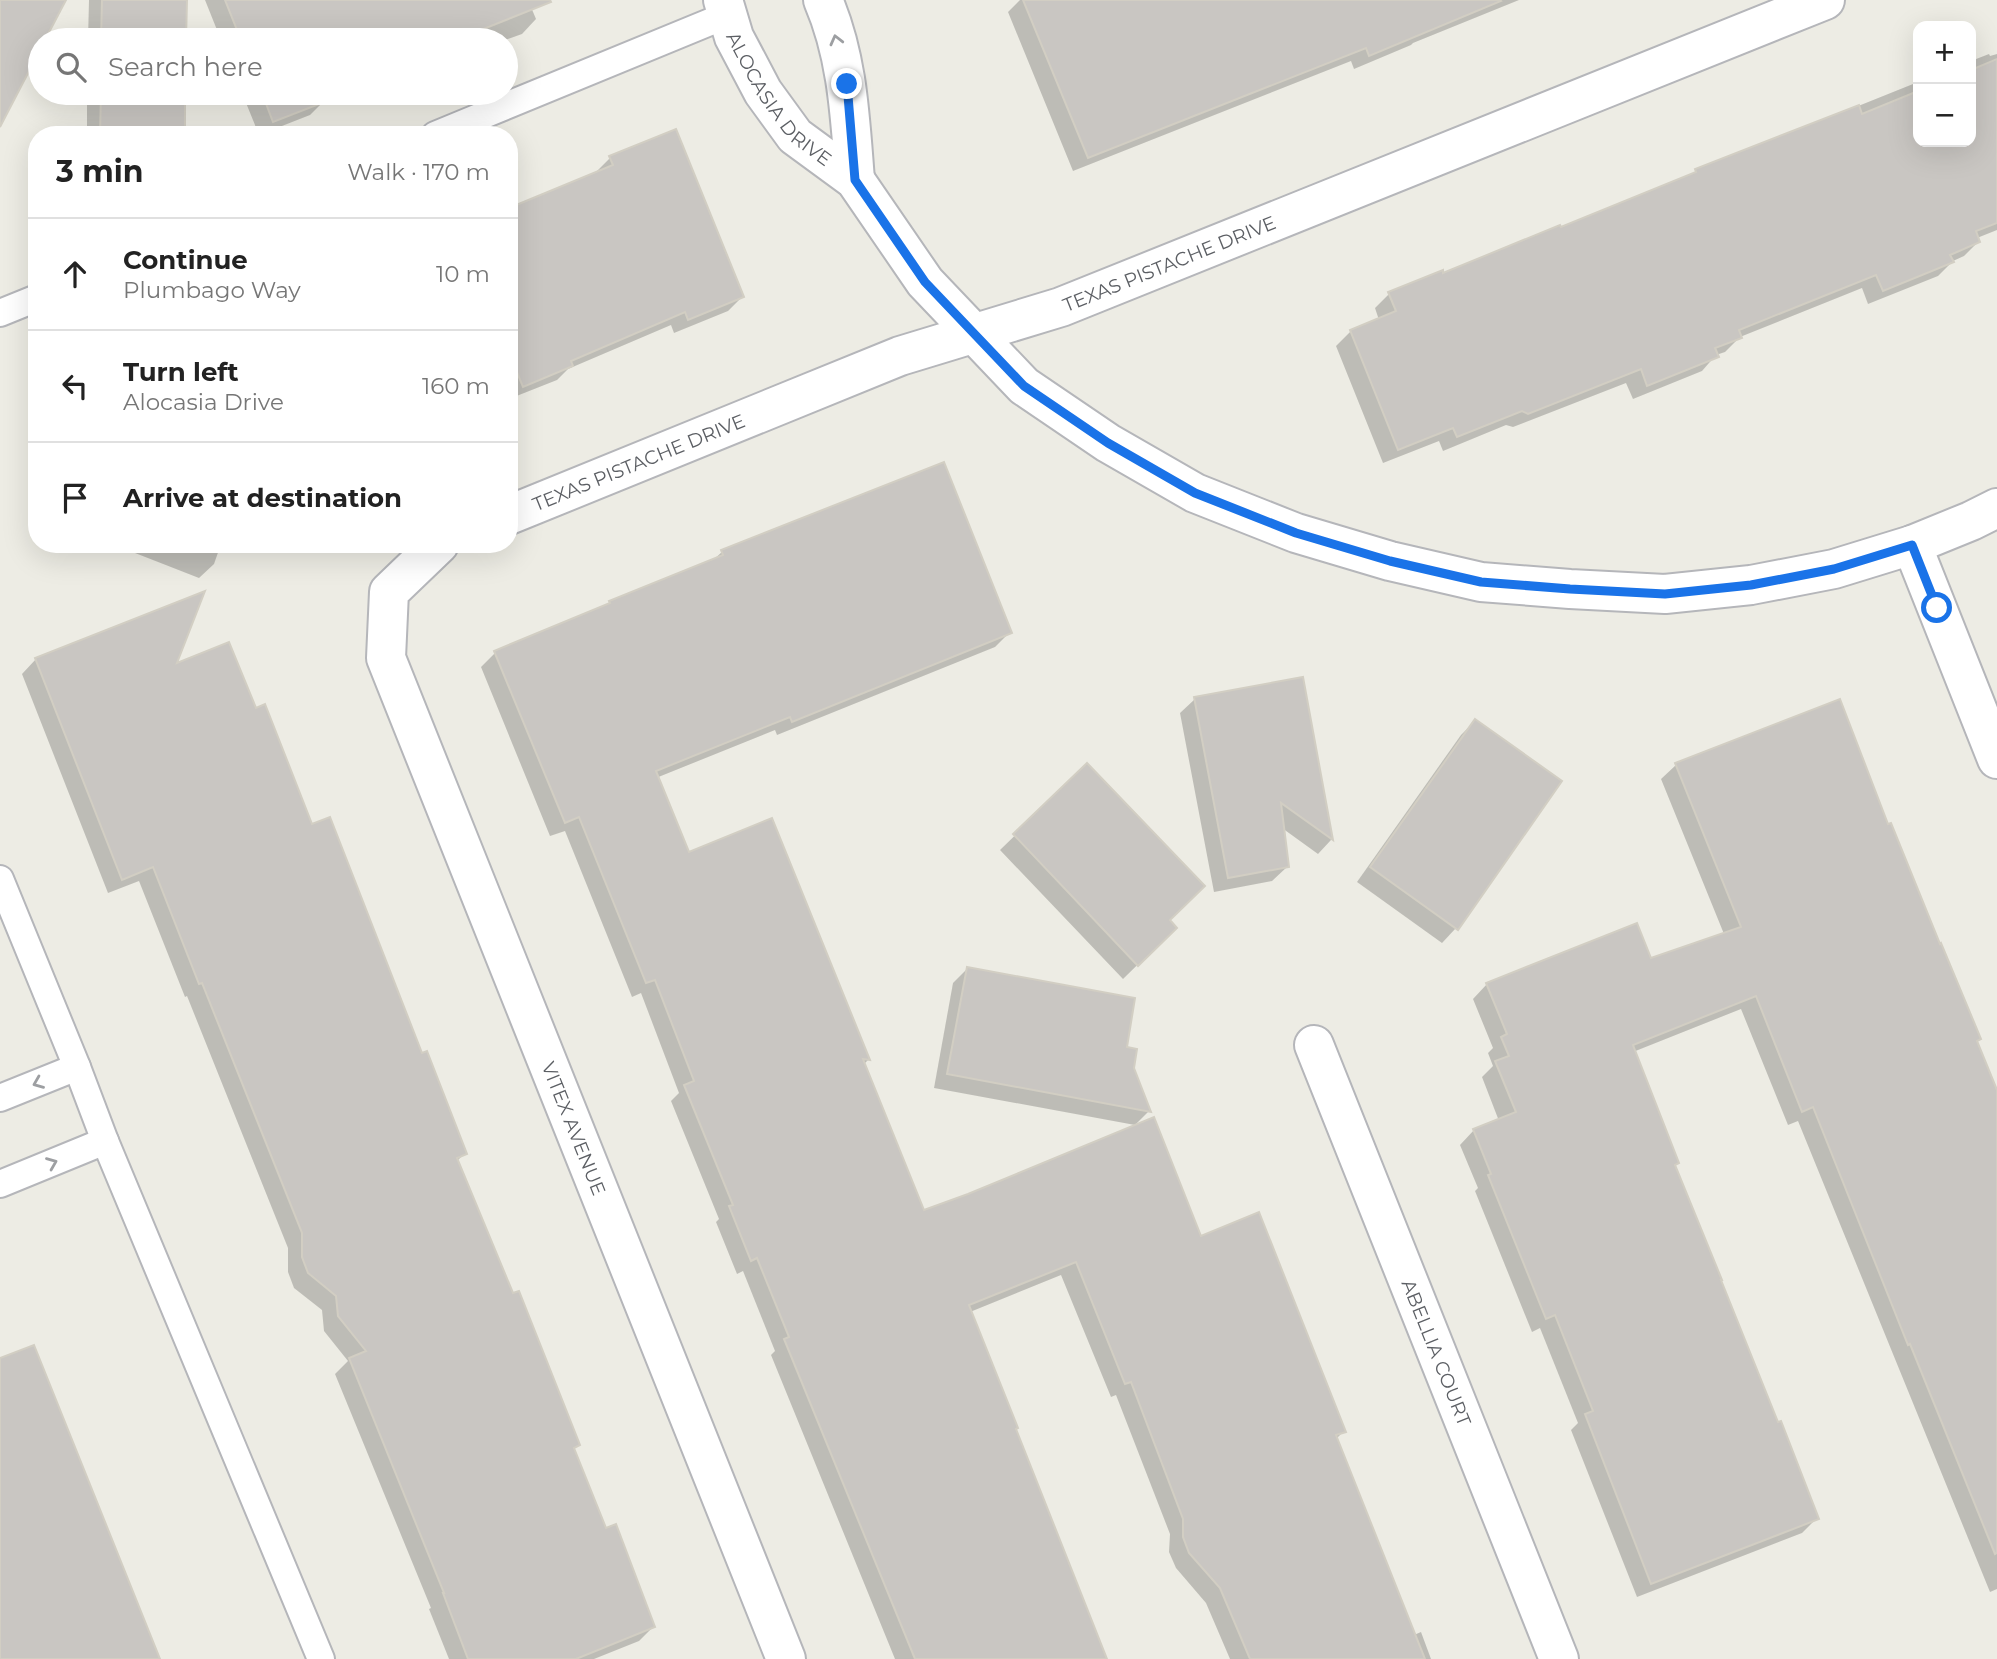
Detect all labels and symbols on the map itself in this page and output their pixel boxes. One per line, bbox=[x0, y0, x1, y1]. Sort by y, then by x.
street label: ALOCASIA DRIVE bbox=[721, 28, 836, 171]
one-way arrow bbox=[830, 34, 844, 46]
route end bbox=[831, 68, 862, 99]
street label: TEXAS PISTACHE DRIVE bbox=[1060, 211, 1279, 317]
street label: TEXAS PISTACHE DRIVE bbox=[529, 409, 748, 516]
route start bbox=[1921, 592, 1952, 623]
street label: VITEX AVENUE bbox=[537, 1059, 610, 1199]
one-way arrow bbox=[33, 1074, 45, 1088]
one-way arrow bbox=[46, 1157, 58, 1171]
street label: ABELLIA COURT bbox=[1397, 1276, 1476, 1429]

